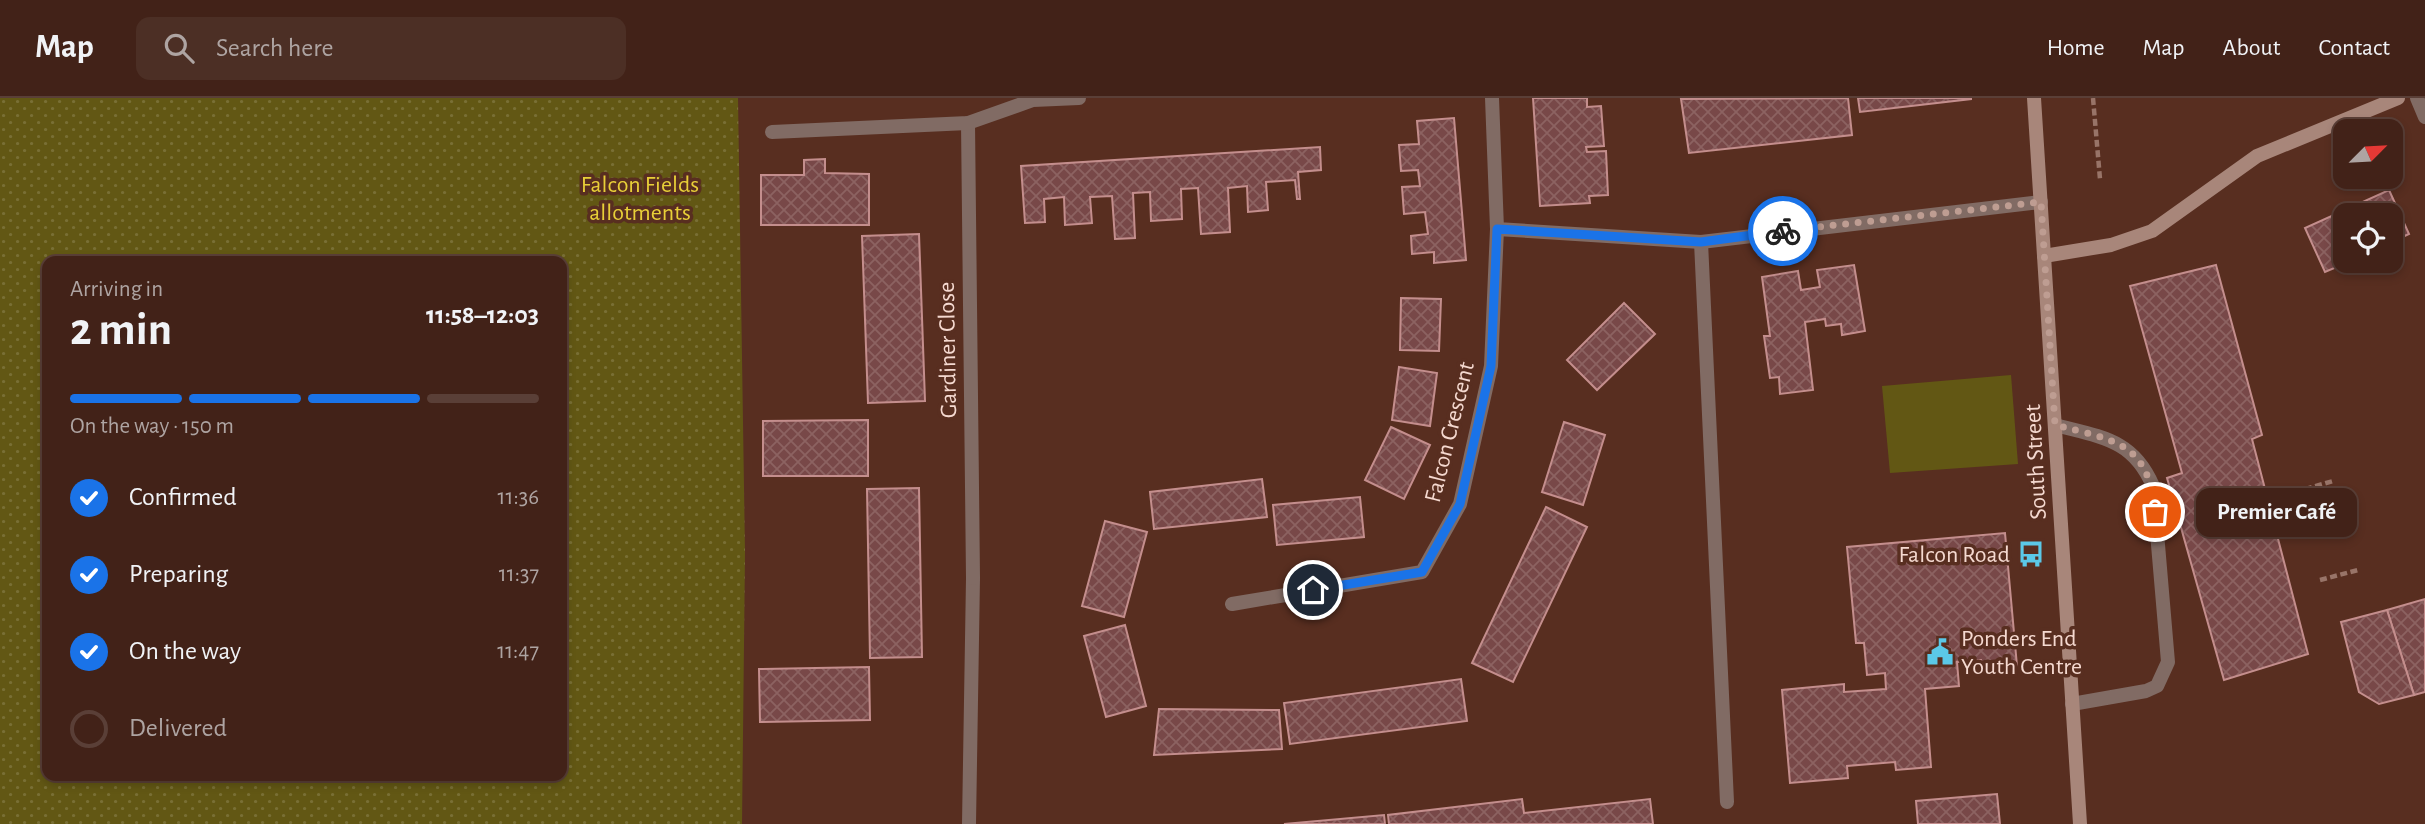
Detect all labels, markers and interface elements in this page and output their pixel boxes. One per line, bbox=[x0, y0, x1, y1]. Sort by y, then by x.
search box bbox=[136, 17, 626, 80]
icon: search bbox=[160, 29, 198, 67]
text: Map bbox=[35, 31, 94, 64]
text: Search here bbox=[216, 35, 334, 61]
text: Home bbox=[2047, 36, 2105, 60]
text: Map bbox=[2143, 36, 2185, 60]
text: About bbox=[2223, 36, 2280, 60]
text: Contact bbox=[2318, 36, 2390, 60]
north arrow bbox=[2333, 119, 2403, 189]
map controls bbox=[2333, 119, 2403, 273]
park label: Falcon Fields allotments bbox=[581, 173, 699, 225]
courier bbox=[1748, 196, 1818, 266]
button: locate bbox=[2333, 203, 2403, 273]
icon: bike bbox=[1764, 212, 1802, 250]
text: Arriving in bbox=[70, 278, 163, 301]
street label: Gardiner Close bbox=[935, 282, 961, 418]
text: 11:58–12:03 bbox=[426, 302, 539, 328]
text: 2 min bbox=[70, 307, 172, 353]
street label: Falcon Crescent bbox=[1421, 359, 1479, 505]
street label: South Street bbox=[2021, 403, 2051, 520]
text: On the way · 150 m bbox=[70, 415, 234, 438]
icon: check bbox=[70, 479, 108, 517]
pin bbox=[2125, 482, 2185, 542]
text: Confirmed bbox=[129, 484, 237, 510]
text: 11:36 bbox=[498, 486, 539, 509]
callout: Premier Café bbox=[2197, 488, 2358, 536]
icon: bag bbox=[2136, 493, 2174, 531]
text: Premier Café bbox=[2217, 501, 2336, 524]
bus stop icon: Falcon Road bbox=[2016, 539, 2046, 569]
place label: Falcon Road bbox=[1898, 543, 2010, 567]
icon: check bbox=[70, 556, 108, 594]
pin bbox=[1283, 560, 1343, 620]
text: Preparing bbox=[129, 561, 228, 587]
text: 11:37 bbox=[499, 563, 539, 586]
icon: home bbox=[1294, 571, 1332, 609]
place label: Ponders End Youth Centre bbox=[1961, 627, 2082, 679]
icon: check bbox=[70, 633, 108, 671]
public building icon: Ponders End Youth Centre bbox=[1925, 637, 1955, 667]
text: On the way bbox=[129, 638, 241, 664]
text: 11:47 bbox=[497, 640, 539, 663]
text: Delivered bbox=[129, 715, 227, 741]

